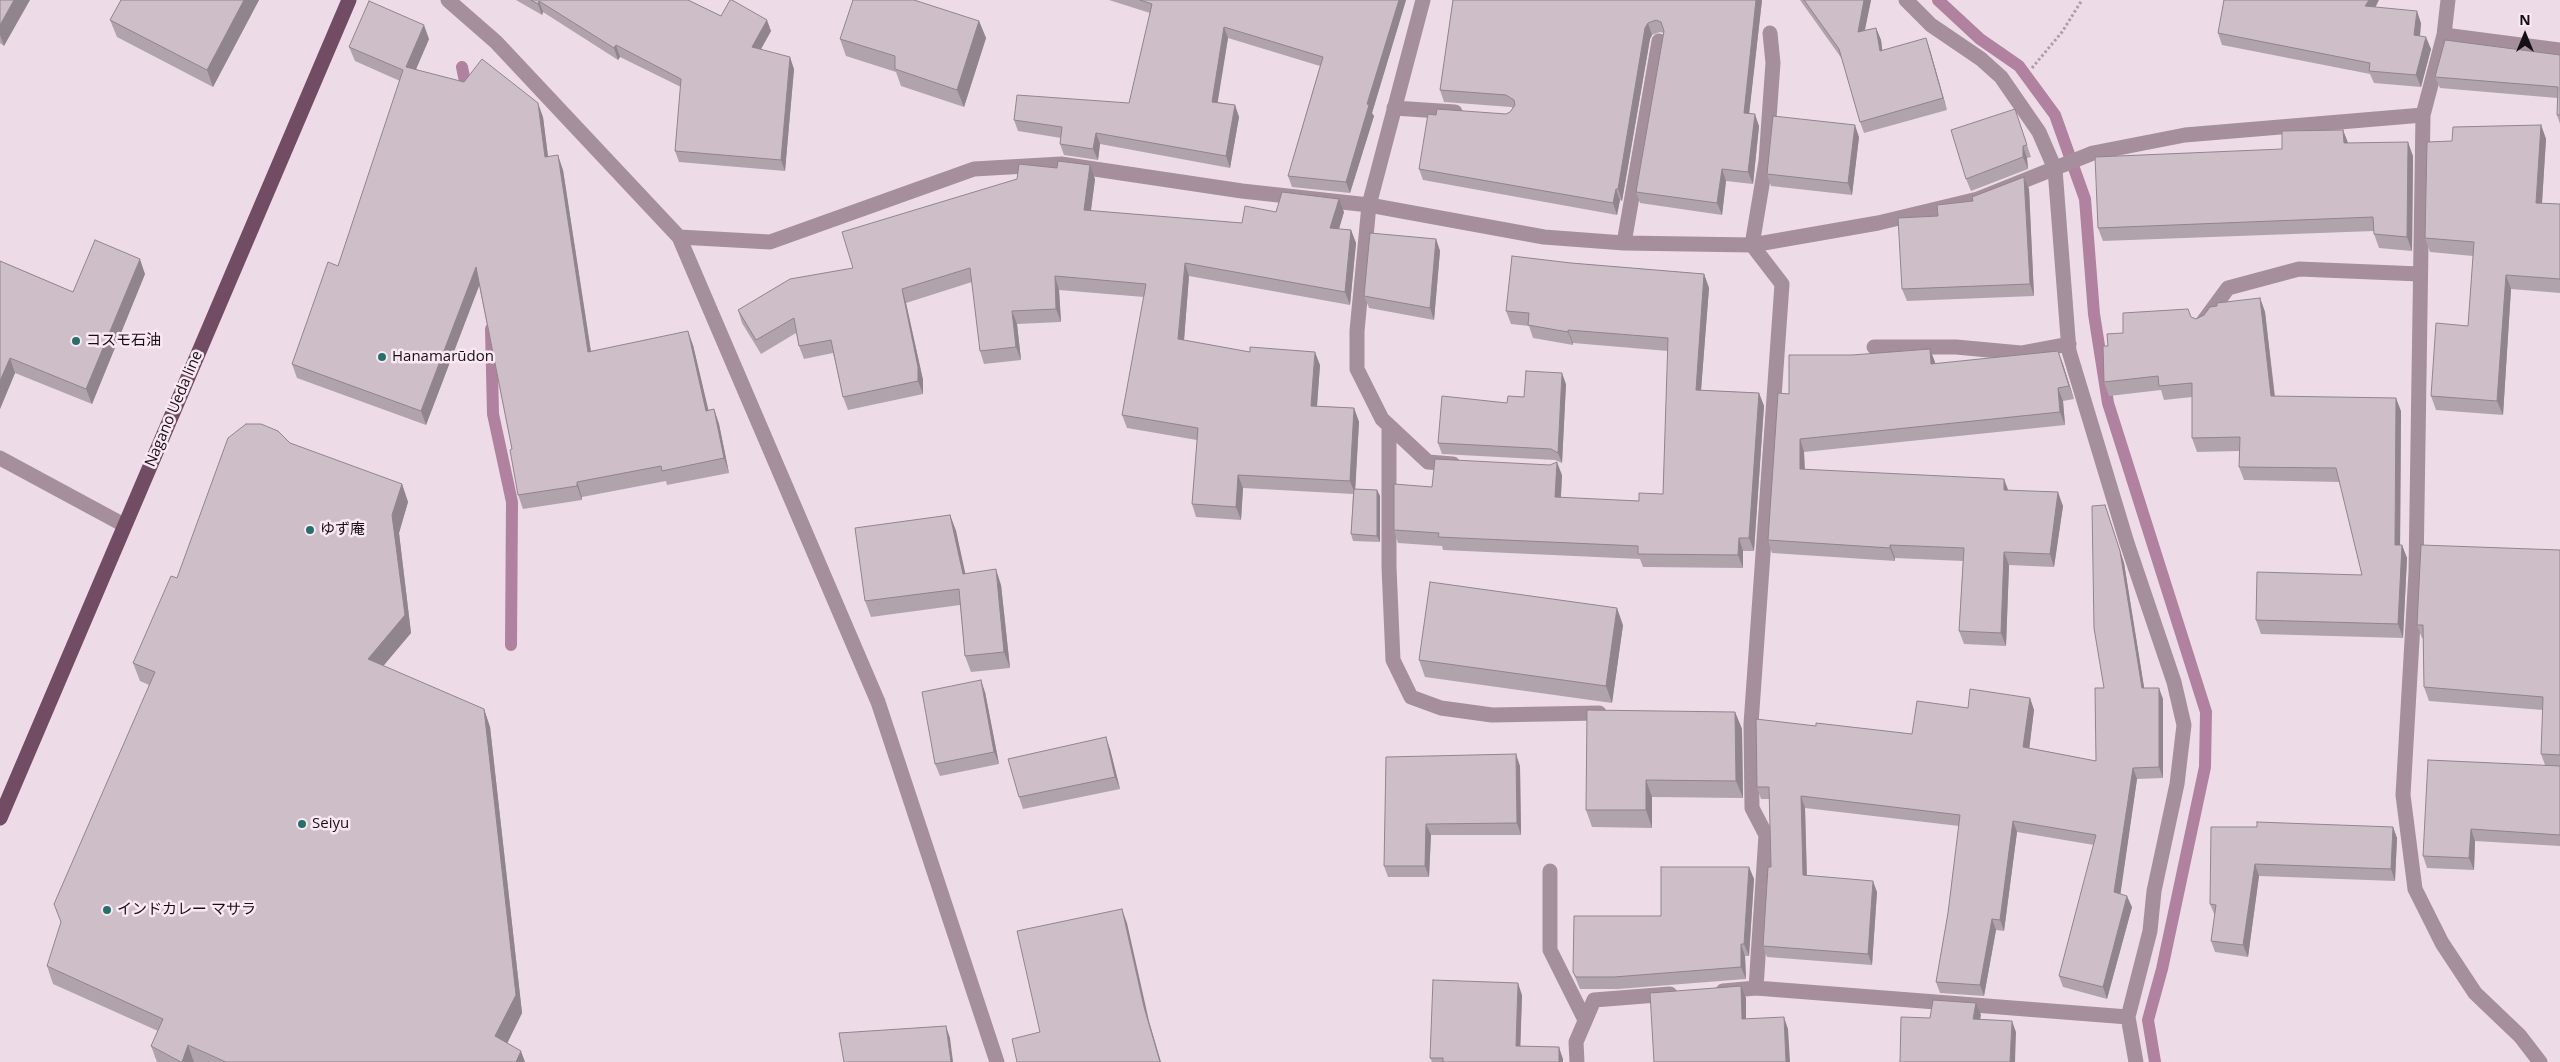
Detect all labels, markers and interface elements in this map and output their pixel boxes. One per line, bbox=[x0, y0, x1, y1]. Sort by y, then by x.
north arrow bbox=[2500, 10, 2550, 60]
text: N bbox=[2519, 10, 2531, 29]
place label: コスモ石油 bbox=[86, 332, 161, 350]
marker: コスモ石油 bbox=[70, 335, 82, 347]
street label: Nagano Ueda line bbox=[141, 348, 207, 470]
place label: Hanamarūdon bbox=[392, 348, 494, 366]
marker: Hanamarūdon bbox=[376, 351, 388, 363]
place label: ゆず庵 bbox=[320, 521, 365, 539]
marker: ゆず庵 bbox=[304, 524, 316, 536]
place label: Seiyu bbox=[312, 815, 349, 833]
marker: Seiyu bbox=[296, 818, 308, 830]
place label: インドカレー マサラ bbox=[117, 901, 256, 919]
marker: インドカレー マサラ bbox=[101, 904, 113, 916]

